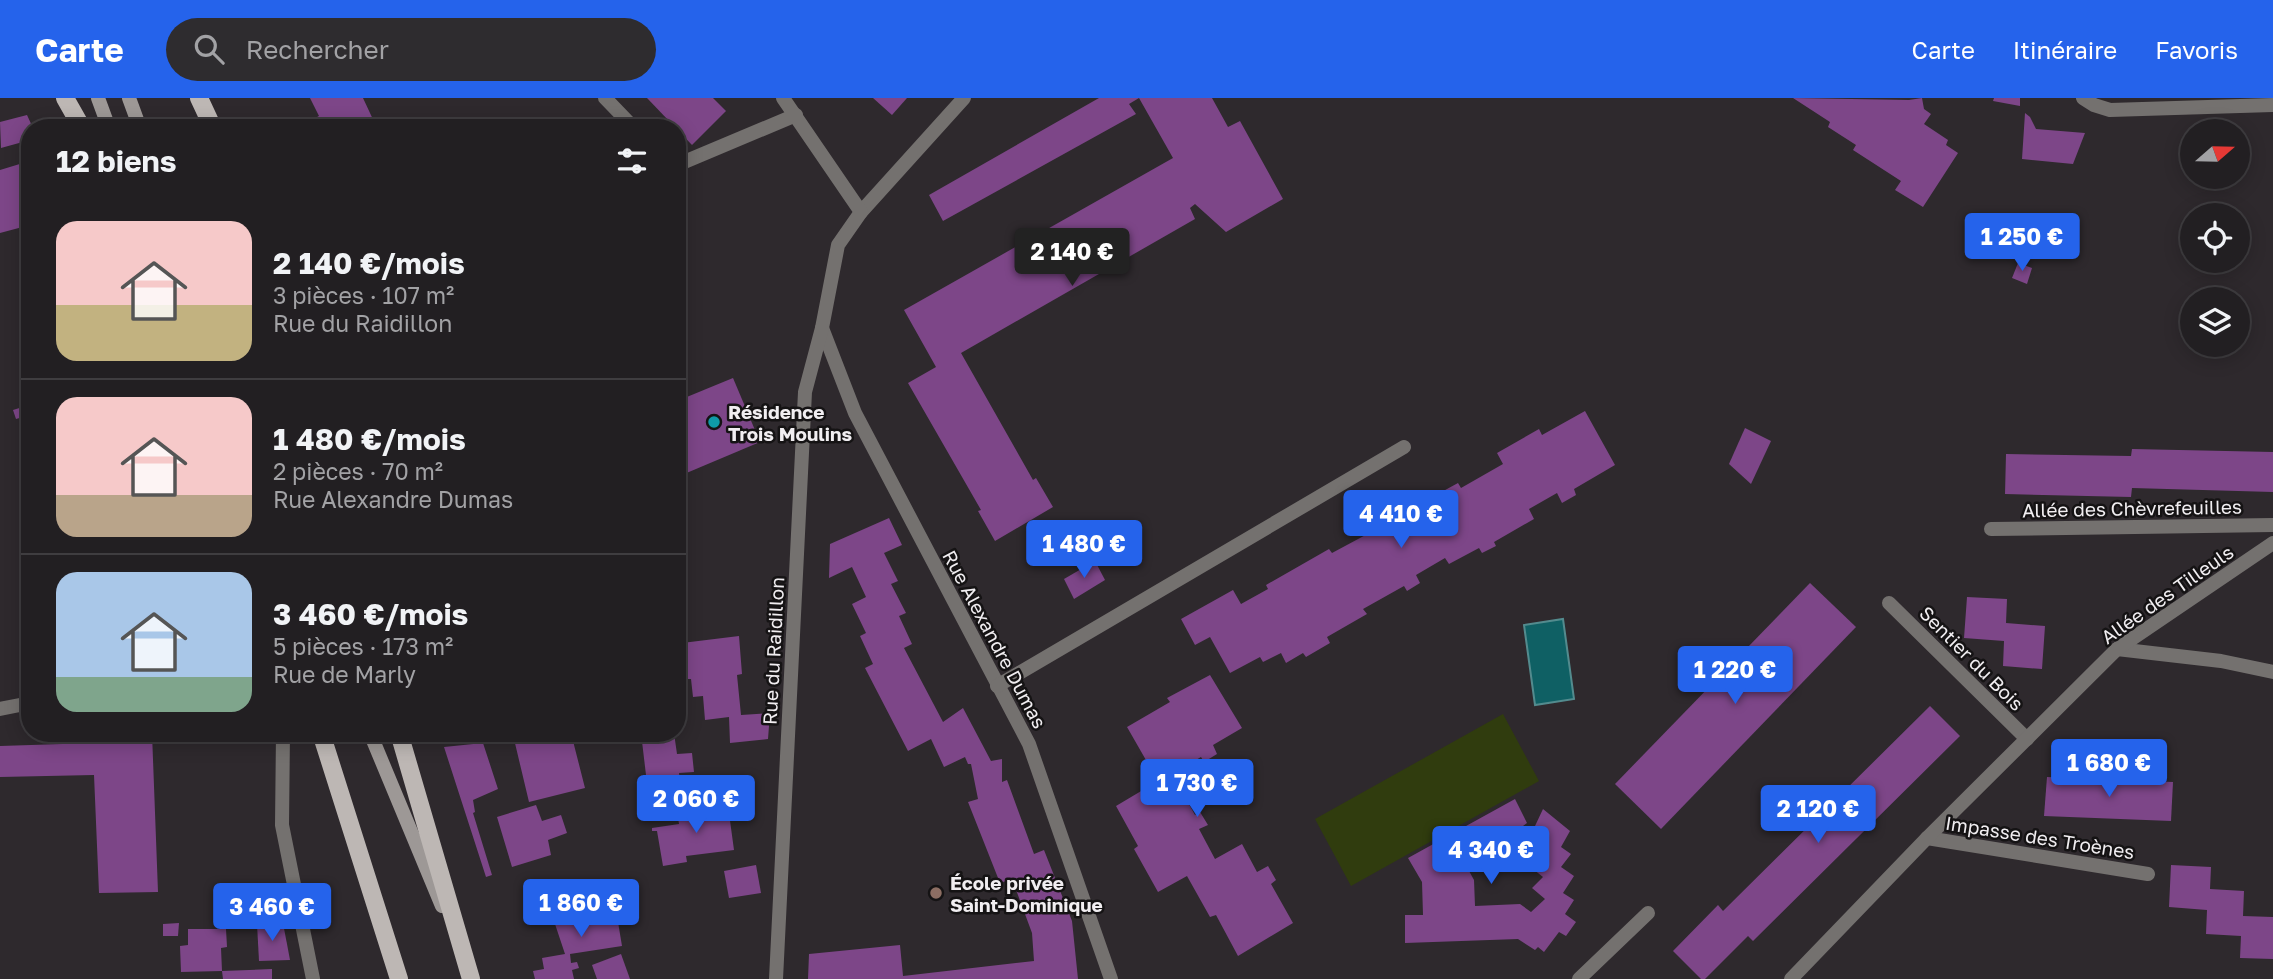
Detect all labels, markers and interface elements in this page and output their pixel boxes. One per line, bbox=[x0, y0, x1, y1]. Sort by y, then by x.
search box bbox=[166, 18, 656, 81]
text: Carte bbox=[35, 30, 124, 69]
icon: search bbox=[190, 30, 228, 68]
text: Rechercher bbox=[246, 34, 389, 65]
text: Carte bbox=[1912, 35, 1975, 64]
text: Itinéraire bbox=[2013, 35, 2117, 64]
text: Favoris bbox=[2155, 35, 2238, 64]
north arrow bbox=[2180, 119, 2250, 189]
map controls bbox=[2180, 119, 2250, 357]
icon: filters bbox=[613, 142, 651, 180]
text: 12 biens bbox=[56, 143, 177, 179]
button: locate bbox=[2180, 203, 2250, 273]
pin: 1 250 € bbox=[1957, 214, 2087, 273]
text: 1 250 € bbox=[1981, 222, 2063, 250]
pin: 2 140 € bbox=[1007, 228, 1137, 288]
text: 2 140 € bbox=[1031, 237, 1113, 265]
text: 2 140 €/mois bbox=[273, 245, 465, 281]
icon: home bbox=[112, 249, 196, 333]
text: 3 pièces · 107 m² bbox=[273, 281, 454, 309]
button: layers bbox=[2180, 287, 2250, 357]
text: Rue du Raidillon bbox=[273, 309, 452, 337]
place label: Résidence Trois Moulins bbox=[728, 400, 852, 445]
marker: Résidence Trois Moulins bbox=[706, 414, 722, 430]
text: 1 480 €/mois bbox=[273, 421, 466, 457]
icon: home bbox=[112, 425, 196, 509]
text: 2 pièces · 70 m² bbox=[273, 457, 443, 485]
text: Rue Alexandre Dumas bbox=[273, 485, 513, 513]
pin: 4 410 € bbox=[1336, 490, 1466, 550]
street label: Allée des Chèvrefeuilles bbox=[2022, 495, 2242, 521]
text: 4 410 € bbox=[1359, 499, 1443, 527]
pin: 1 480 € bbox=[1019, 520, 1149, 580]
text: 1 480 € bbox=[1042, 529, 1126, 557]
street label: Allée des Tilleuls bbox=[2096, 540, 2238, 648]
street label: Rue Alexandre Dumas bbox=[938, 546, 1052, 732]
street label: Rue du Raidillon bbox=[758, 576, 788, 726]
text: 3 460 €/mois bbox=[273, 596, 468, 632]
icon: home bbox=[112, 600, 196, 684]
street label: Sentier du Bois bbox=[1915, 601, 2029, 715]
text: 5 pièces · 173 m² bbox=[273, 632, 453, 660]
pin: 1 220 € bbox=[1670, 646, 1800, 706]
text: 1 220 € bbox=[1694, 655, 1776, 683]
text: Rue de Marly bbox=[273, 660, 416, 688]
pin: 1 680 € bbox=[2044, 740, 2174, 799]
text: 1 680 € bbox=[2067, 748, 2151, 776]
pin: 1 730 € bbox=[1132, 760, 1262, 819]
text: 1 730 € bbox=[1156, 768, 1238, 796]
pin: 2 060 € bbox=[631, 776, 761, 835]
text: 2 060 € bbox=[653, 784, 739, 812]
pin: 2 120 € bbox=[1753, 786, 1883, 845]
text: 2 120 € bbox=[1777, 794, 1859, 822]
street label: Impasse des Troènes bbox=[1944, 811, 2136, 863]
pin: 4 340 € bbox=[1426, 826, 1556, 886]
text: 4 340 € bbox=[1448, 835, 1534, 863]
place label: École privée Saint-Dominique bbox=[950, 871, 1103, 916]
pin: 1 860 € bbox=[516, 880, 646, 939]
pin: 3 460 € bbox=[207, 884, 337, 943]
marker: École privée Saint-Dominique bbox=[928, 885, 944, 901]
text: 1 860 € bbox=[539, 888, 623, 916]
text: 3 460 € bbox=[229, 892, 315, 920]

